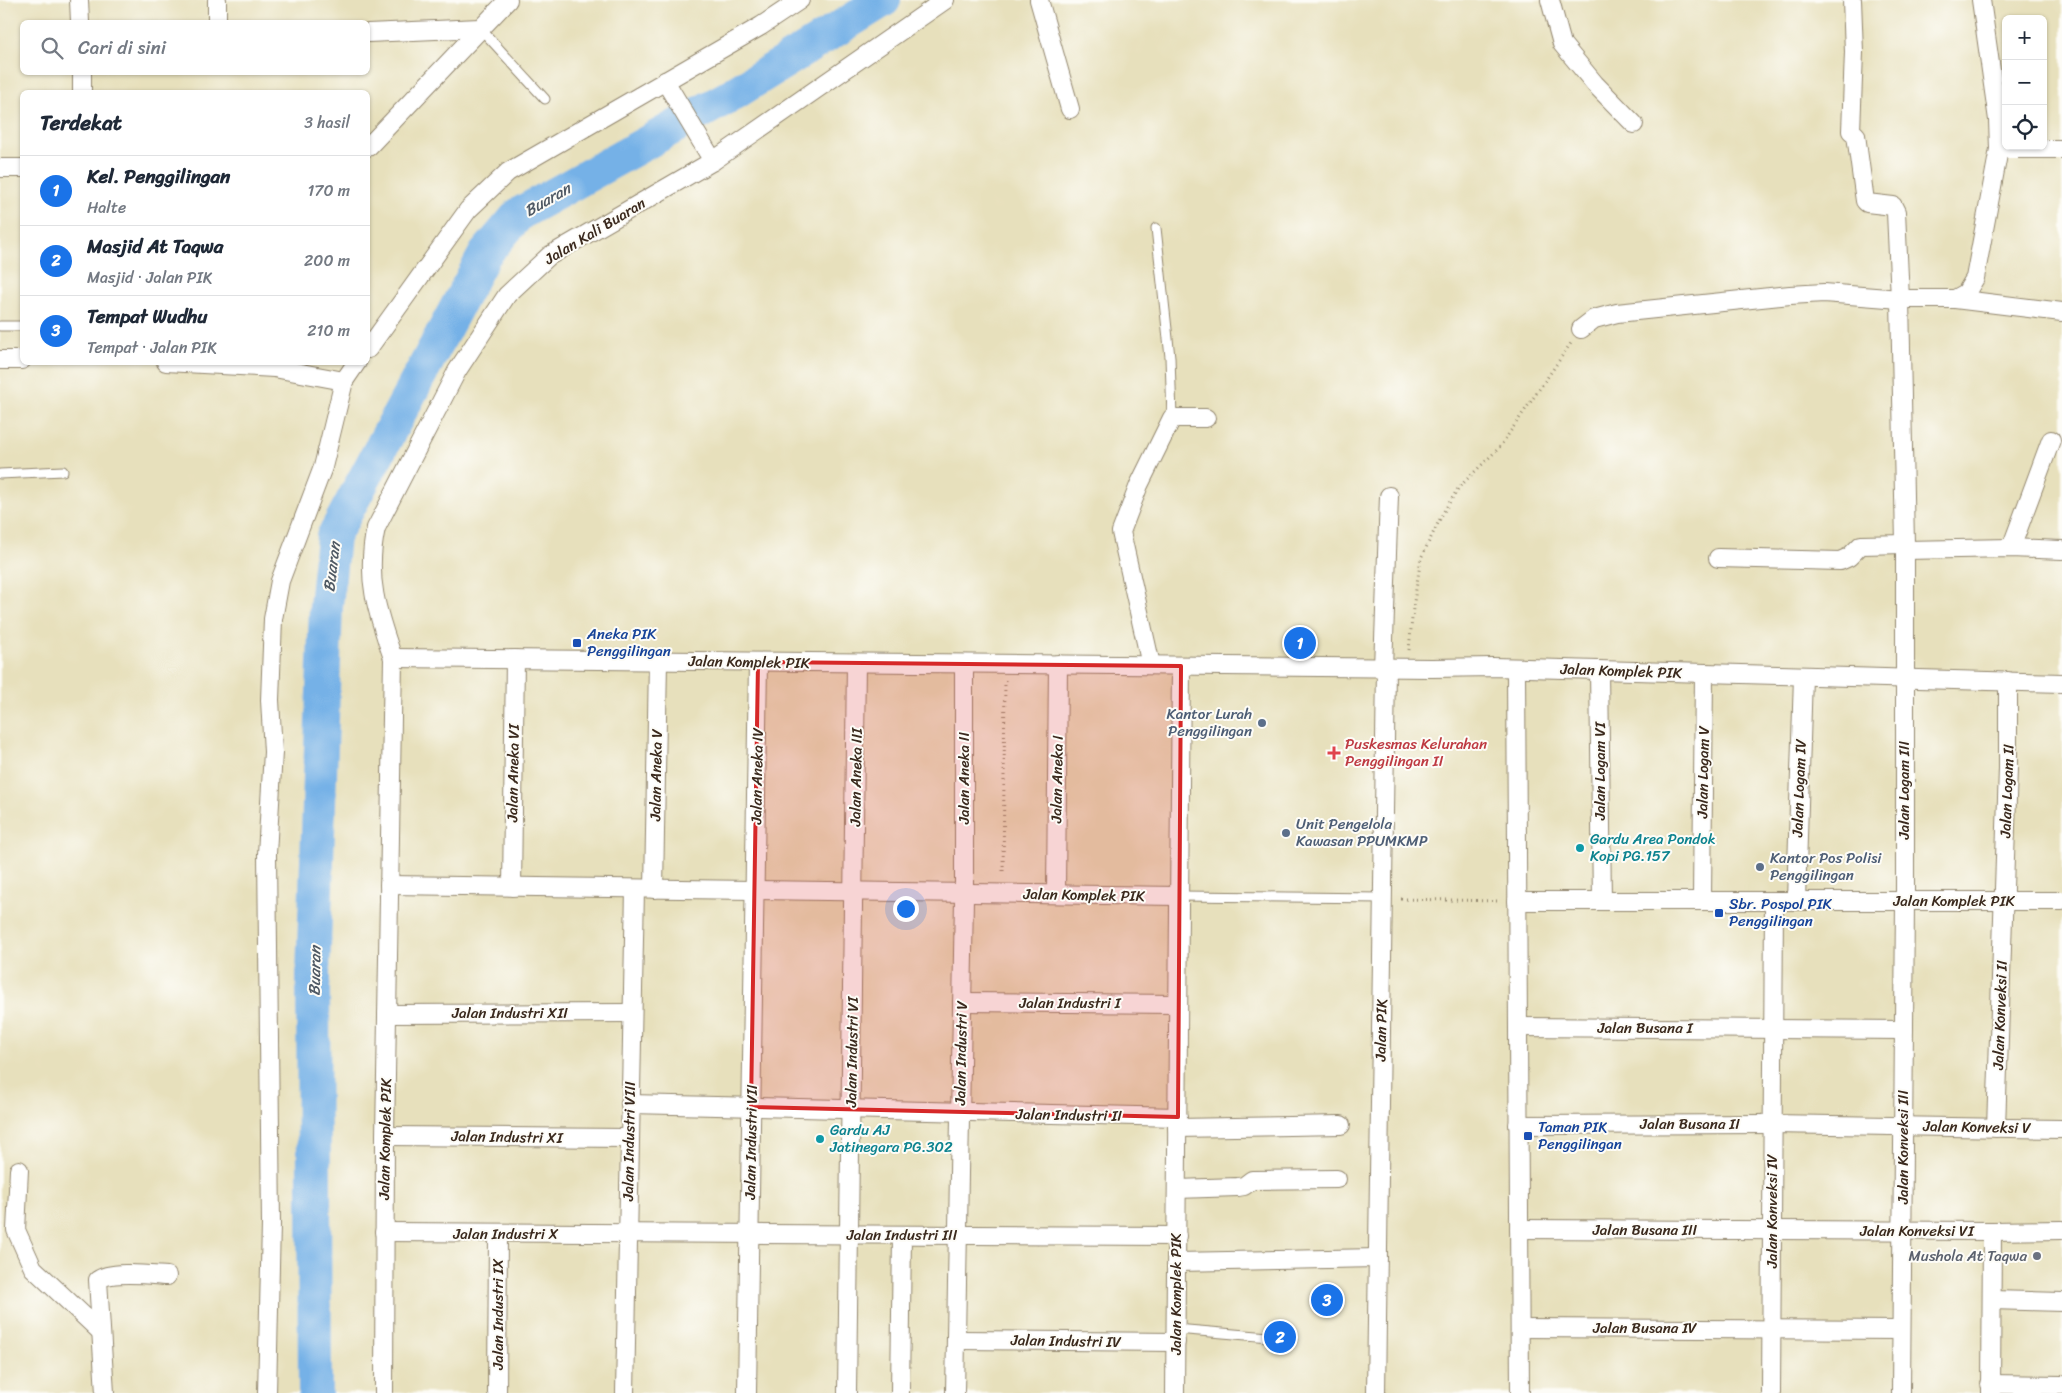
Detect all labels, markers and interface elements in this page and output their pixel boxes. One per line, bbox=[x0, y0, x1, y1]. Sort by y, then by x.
map controls bbox=[2002, 15, 2047, 150]
button: + bbox=[2002, 15, 2047, 60]
search box bbox=[20, 20, 370, 75]
text: Cari di sini bbox=[78, 31, 166, 64]
icon: search bbox=[38, 34, 66, 62]
button: − bbox=[2002, 60, 2047, 105]
text: Terdekat bbox=[40, 104, 122, 142]
button: locate bbox=[2002, 105, 2047, 150]
text: 3 hasil bbox=[304, 108, 350, 137]
text: Kel. Penggilingan bbox=[87, 160, 230, 193]
water label: Buaran bbox=[518, 173, 578, 224]
text: 1 bbox=[53, 176, 59, 205]
text: 170 m bbox=[307, 176, 350, 205]
street label: Jalan Kali Buaran bbox=[538, 190, 651, 272]
text: Halte bbox=[87, 193, 126, 222]
text: Masjid At Taqwa bbox=[87, 230, 223, 263]
text: 2 bbox=[51, 246, 61, 275]
text: 200 m bbox=[304, 246, 350, 275]
text: Masjid · Jalan PIK bbox=[87, 263, 212, 292]
text: Tempat Wudhu bbox=[87, 300, 207, 333]
text: 3 bbox=[52, 316, 60, 345]
text: 210 m bbox=[307, 316, 350, 345]
text: Tempat · Jalan PIK bbox=[87, 333, 217, 362]
water label: Buaran bbox=[314, 538, 349, 594]
place label: Aneka PIK Penggilingan bbox=[586, 621, 671, 664]
pin: 1 bbox=[1284, 624, 1316, 662]
marker: Aneka PIK Penggilingan bbox=[571, 637, 583, 649]
street label: Jalan Komplek PIK bbox=[687, 648, 811, 676]
street label: Jalan Komplek PIK bbox=[1559, 656, 1683, 686]
place label: Kantor Lurah Penggilingan bbox=[1167, 701, 1252, 744]
marker: Kantor Lurah Penggilingan bbox=[1256, 717, 1268, 729]
street label: Jalan Logam VI bbox=[1587, 721, 1613, 821]
street label: Jalan Aneka VI bbox=[499, 723, 527, 823]
street label: Jalan Logam V bbox=[1689, 725, 1717, 819]
street label: Jalan Aneka IV bbox=[743, 727, 771, 825]
street label: Jalan Aneka III bbox=[842, 727, 870, 827]
street label: Jalan Aneka V bbox=[642, 729, 670, 822]
place label: Puskesmas Kelurahan Penggilingan II bbox=[1345, 731, 1487, 774]
street label: Jalan Aneka II bbox=[951, 732, 977, 825]
street label: Jalan Aneka I bbox=[1043, 735, 1071, 824]
street label: Jalan Logam IV bbox=[1784, 738, 1814, 838]
street label: Jalan Logam III bbox=[1891, 740, 1917, 840]
street label: Jalan Logam II bbox=[1992, 743, 2022, 839]
marker: Puskesmas Kelurahan Penggilingan II bbox=[1327, 746, 1341, 760]
place label: Unit Pengelola Kawasan PPUMKMP bbox=[1296, 811, 1428, 854]
place label: Gardu Area Pondok Kopi PG.157 bbox=[1590, 826, 1716, 869]
marker: Unit Pengelola Kawasan PPUMKMP bbox=[1280, 827, 1292, 839]
marker: Gardu Area Pondok Kopi PG.157 bbox=[1574, 842, 1586, 854]
place label: Kantor Pos Polisi Penggilingan bbox=[1770, 845, 1882, 888]
marker: Kantor Pos Polisi Penggilingan bbox=[1754, 861, 1766, 873]
street label: Jalan Komplek PIK bbox=[1022, 881, 1146, 909]
street label: Jalan Komplek PIK bbox=[1892, 888, 2016, 914]
place label: Sbr. Pospol PIK Penggilingan bbox=[1729, 891, 1833, 934]
your location bbox=[893, 896, 919, 922]
marker: Sbr. Pospol PIK Penggilingan bbox=[1713, 907, 1725, 919]
water label: Buaran bbox=[300, 943, 329, 996]
street label: Jalan Konveksi II bbox=[1985, 959, 2015, 1071]
street label: Jalan Industri I bbox=[1018, 990, 1122, 1016]
street label: Jalan Industri VI bbox=[838, 996, 866, 1108]
street label: Jalan PIK bbox=[1367, 999, 1395, 1062]
street label: Jalan Industri XII bbox=[451, 1000, 568, 1026]
street label: Jalan Industri V bbox=[947, 1000, 975, 1106]
street label: Jalan Busana I bbox=[1596, 1015, 1694, 1041]
street label: Jalan Komplek PIK bbox=[371, 1077, 399, 1201]
street label: Jalan Industri VIII bbox=[615, 1081, 643, 1202]
street label: Jalan Industri VII bbox=[737, 1084, 765, 1201]
street label: Jalan Konveksi III bbox=[1890, 1090, 1916, 1205]
street label: Jalan Industri II bbox=[1015, 1101, 1123, 1129]
street label: Jalan Busana II bbox=[1639, 1111, 1740, 1137]
street label: Jalan Konveksi V bbox=[1922, 1113, 2031, 1141]
place label: Taman PIK Penggilingan bbox=[1538, 1114, 1622, 1157]
place label: Gardu AJ Jatinegara PG.302 bbox=[829, 1117, 953, 1160]
street label: Jalan Industri XI bbox=[450, 1123, 564, 1151]
marker: Taman PIK Penggilingan bbox=[1522, 1130, 1534, 1142]
marker: Gardu AJ Jatinegara PG.302 bbox=[814, 1133, 826, 1145]
street label: Jalan Konveksi IV bbox=[1759, 1154, 1785, 1269]
street label: Jalan Busana III bbox=[1592, 1217, 1698, 1243]
street label: Jalan Konveksi VI bbox=[1859, 1218, 1975, 1244]
street label: Jalan Industri X bbox=[452, 1221, 559, 1247]
street label: Jalan Industri III bbox=[846, 1222, 958, 1248]
street label: Jalan Komplek PIK bbox=[1163, 1232, 1189, 1356]
place label: Mushola At Taqwa bbox=[1909, 1243, 2027, 1269]
marker: Mushola At Taqwa bbox=[2031, 1250, 2043, 1262]
street label: Jalan Industri IX bbox=[485, 1258, 511, 1371]
pin: 3 bbox=[1311, 1281, 1343, 1319]
street label: Jalan Busana IV bbox=[1592, 1315, 1697, 1341]
pin: 2 bbox=[1264, 1318, 1296, 1356]
street label: Jalan Industri IV bbox=[1010, 1327, 1121, 1355]

